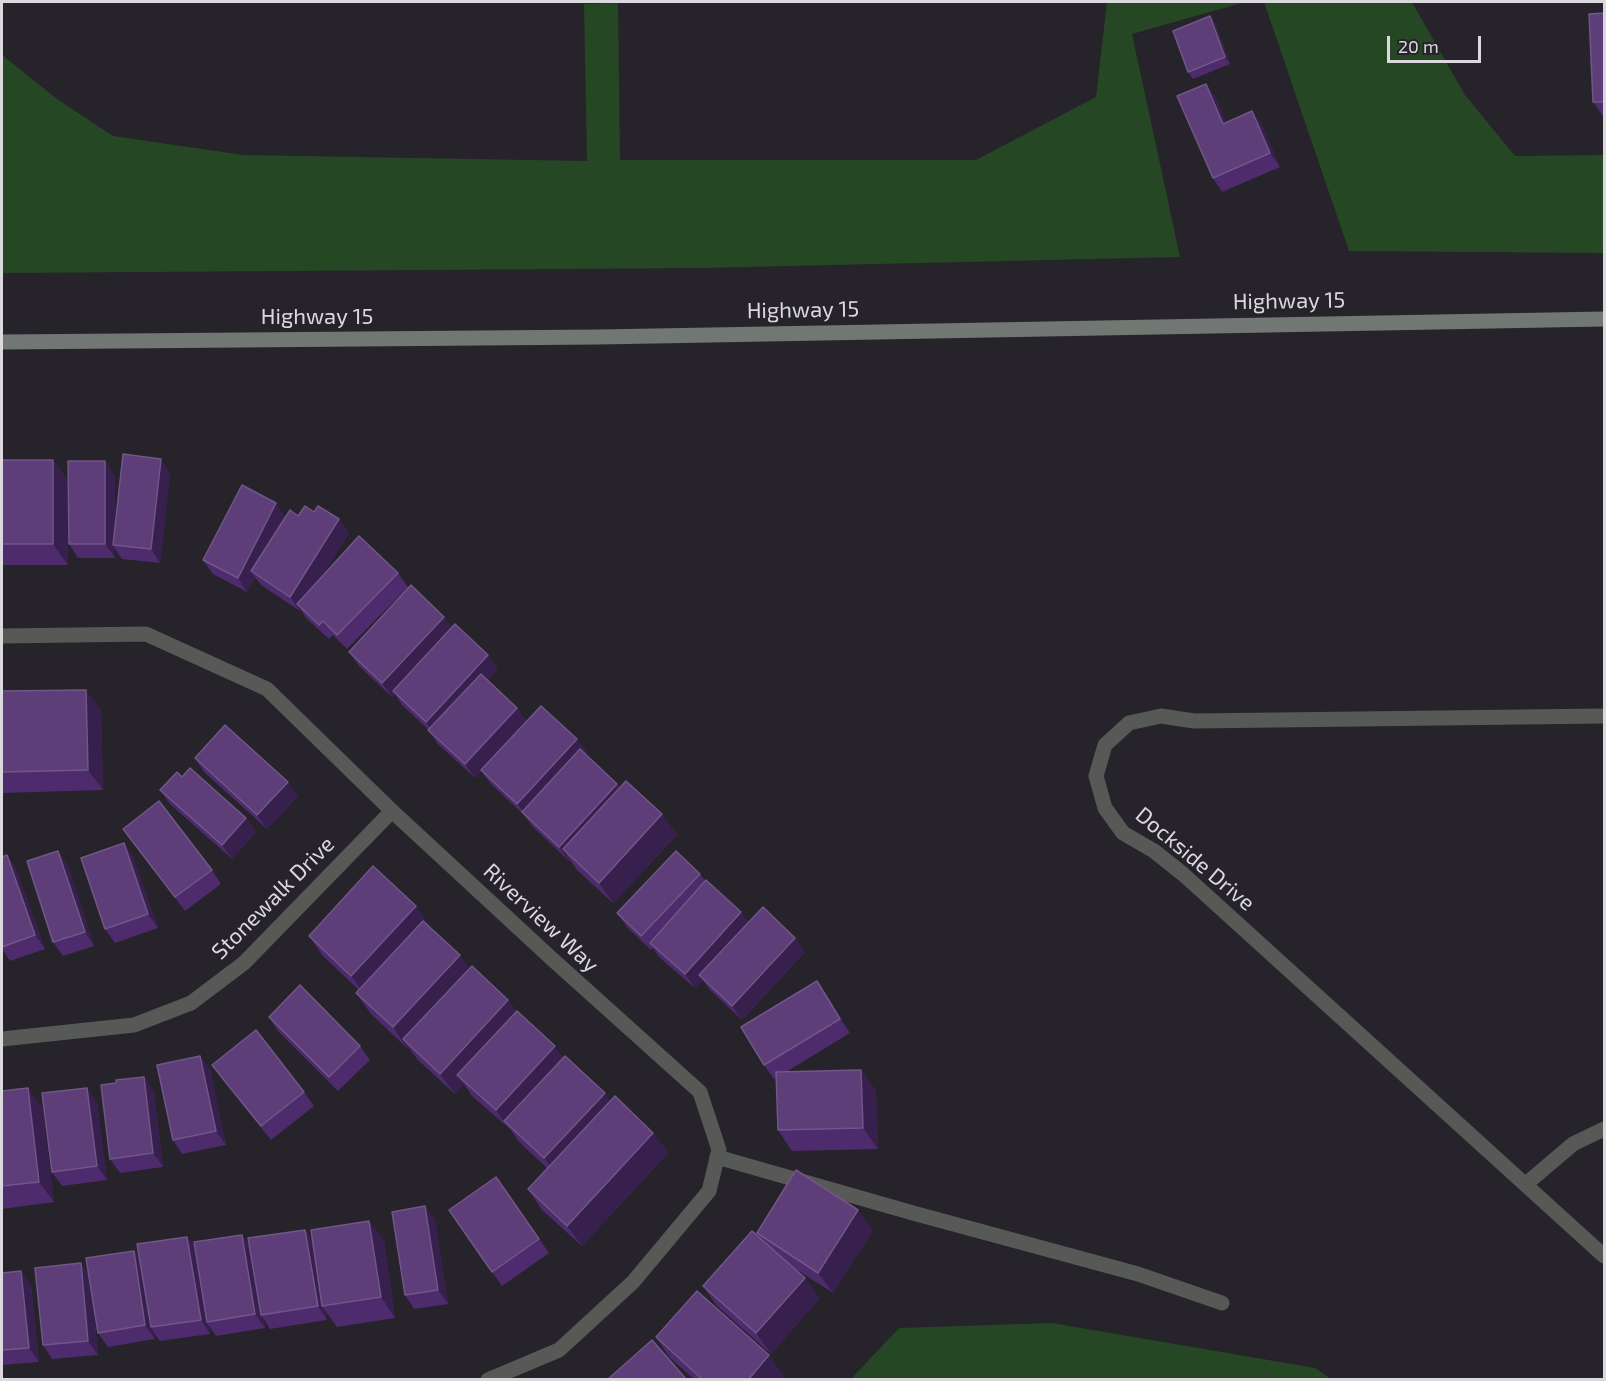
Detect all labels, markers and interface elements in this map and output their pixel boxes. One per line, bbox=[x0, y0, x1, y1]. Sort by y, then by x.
scale bar bbox=[1390, 24, 1484, 62]
text: 20 m bbox=[1398, 35, 1439, 57]
street label: Highway 15 bbox=[1233, 287, 1345, 315]
street label: Highway 15 bbox=[747, 296, 859, 324]
street label: Highway 15 bbox=[261, 304, 373, 330]
street label: Dockside Drive bbox=[1130, 802, 1260, 916]
street label: Stonewalk Drive bbox=[206, 831, 340, 965]
street label: Riverview Way bbox=[478, 858, 604, 978]

